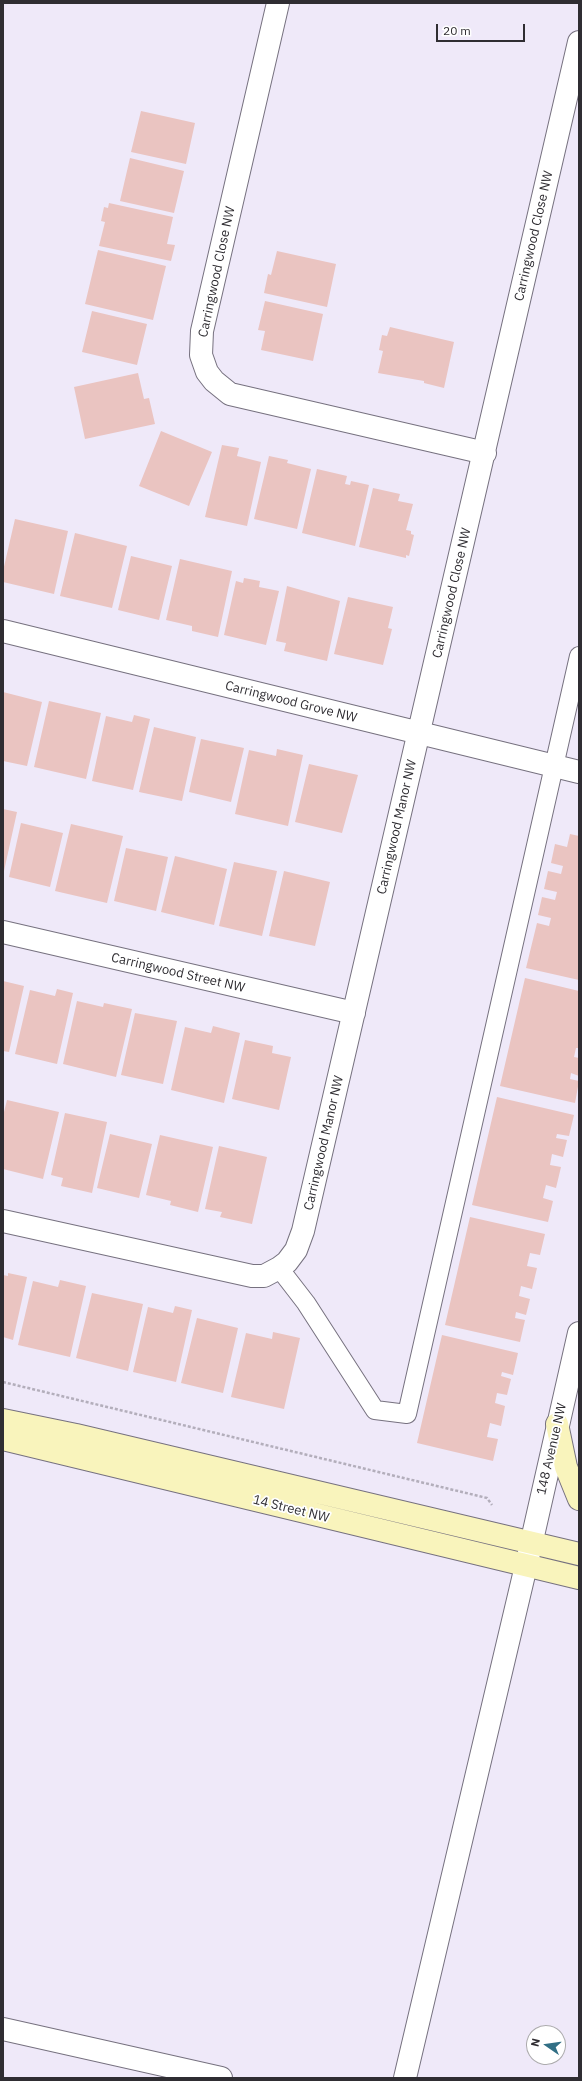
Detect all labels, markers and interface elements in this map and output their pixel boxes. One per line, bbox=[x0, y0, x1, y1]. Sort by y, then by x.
scale bar bbox=[438, 16, 527, 42]
text: 20 m bbox=[443, 23, 471, 38]
street label: Carringwood Close NW bbox=[511, 169, 557, 303]
street label: Carringwood Close NW bbox=[196, 205, 238, 339]
street label: Carringwood Close NW bbox=[429, 526, 475, 660]
street label: Carringwood Grove NW bbox=[223, 678, 359, 726]
street label: Carringwood Manor NW bbox=[374, 758, 420, 896]
street label: Carringwood Street NW bbox=[110, 950, 246, 996]
street label: Carringwood Manor NW bbox=[301, 1074, 347, 1212]
street label: 148 Avenue NW bbox=[534, 1402, 570, 1496]
street label: 14 Street NW bbox=[251, 1492, 331, 1526]
north arrow bbox=[526, 2025, 566, 2065]
text: N bbox=[528, 2037, 543, 2048]

